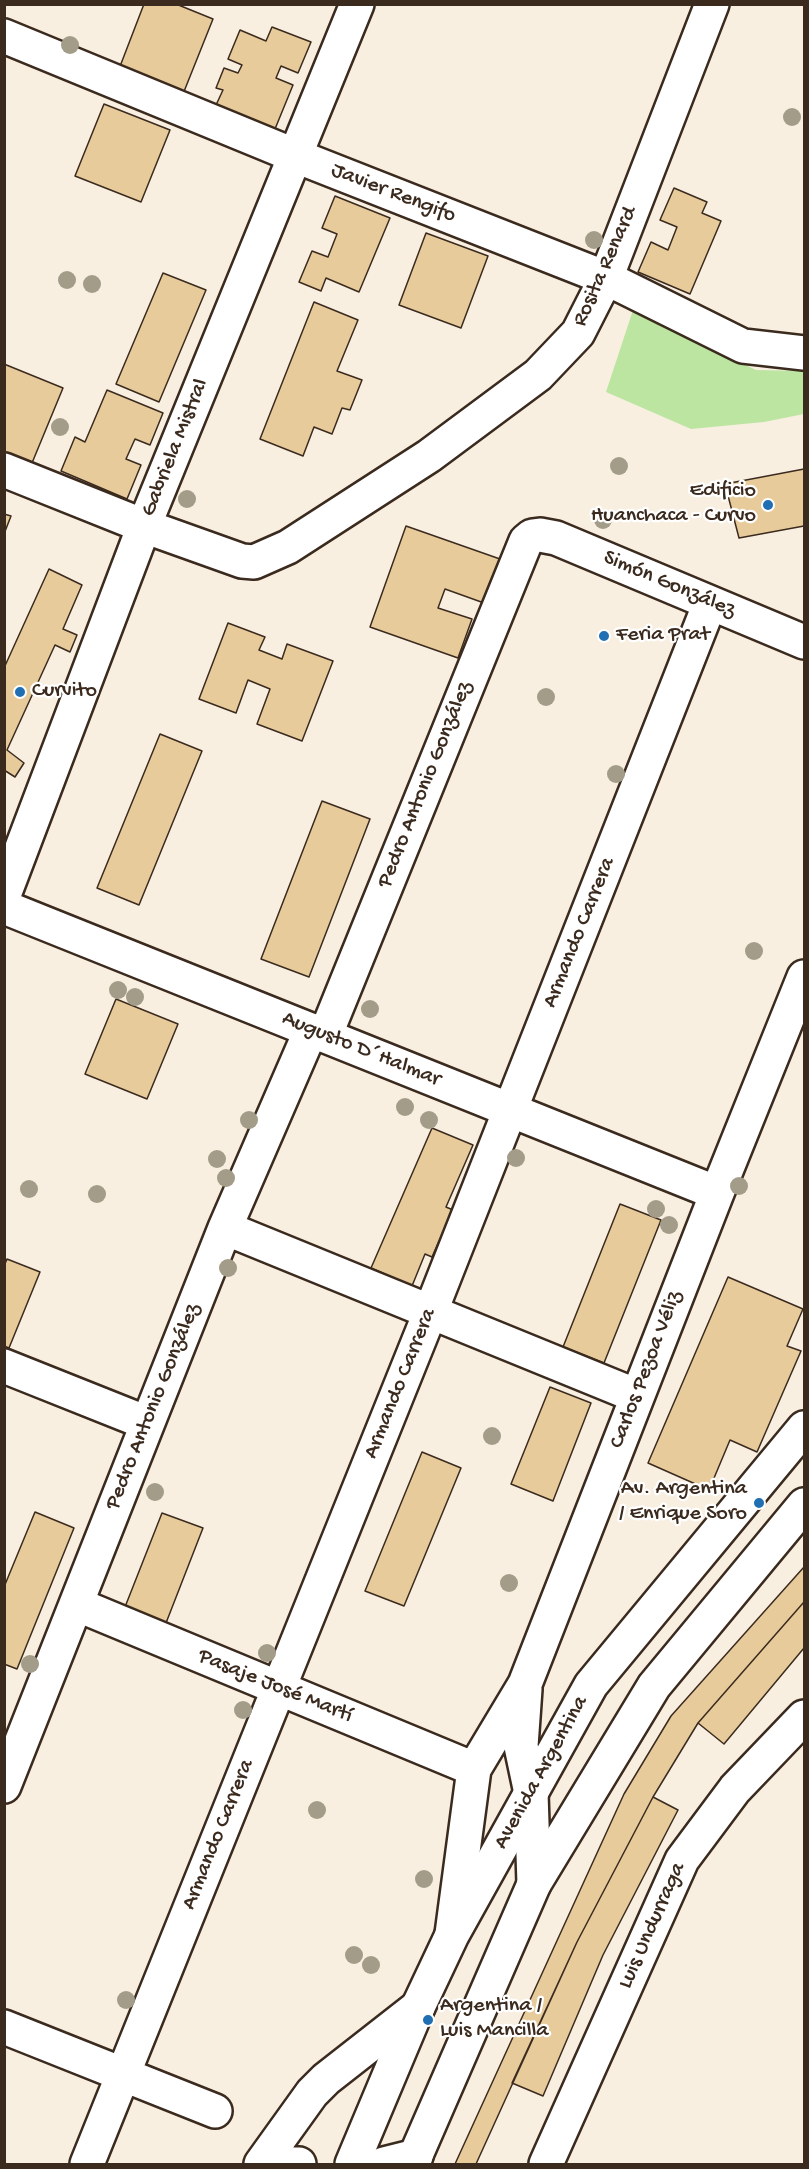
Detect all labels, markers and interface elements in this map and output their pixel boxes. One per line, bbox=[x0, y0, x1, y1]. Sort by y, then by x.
street label: Javier Rengifo bbox=[327, 158, 459, 230]
street label: Rosita Renard bbox=[568, 203, 644, 331]
street label: Gabriela Mistral bbox=[136, 375, 216, 521]
place label: Edificio Huanchaca - Curvo bbox=[591, 479, 756, 530]
marker: Edificio Huanchaca - Curvo bbox=[761, 498, 775, 512]
street label: Simón González bbox=[599, 545, 739, 625]
place label: Feria Prat bbox=[616, 623, 710, 649]
marker: Feria Prat bbox=[597, 629, 611, 643]
street label: Pedro Antonio González bbox=[373, 678, 479, 892]
place label: Curvito bbox=[32, 679, 97, 705]
marker: Curvito bbox=[13, 685, 27, 699]
street label: Armando Carrera bbox=[538, 854, 622, 1012]
street label: Augusto D´Halmar bbox=[278, 1006, 444, 1094]
street label: Carlos Pezoa Véliz bbox=[605, 1288, 689, 1452]
street label: Pedro Antonio González bbox=[101, 1300, 207, 1514]
street label: Armando Carrera bbox=[359, 1305, 443, 1463]
place label: Av. Argentina / Enrique Soro bbox=[619, 1477, 747, 1528]
marker: Av. Argentina / Enrique Soro bbox=[752, 1496, 766, 1510]
street label: Pasaje José Martí bbox=[194, 1644, 356, 1730]
street label: Avenida Argentina bbox=[489, 1692, 595, 1854]
street label: Armando Carrera bbox=[177, 1756, 261, 1914]
street label: Luis Undurraga bbox=[613, 1859, 693, 1993]
place label: Argentina / Luis Mancilla bbox=[440, 1994, 549, 2046]
marker: Argentina / Luis Mancilla bbox=[421, 2013, 435, 2027]

